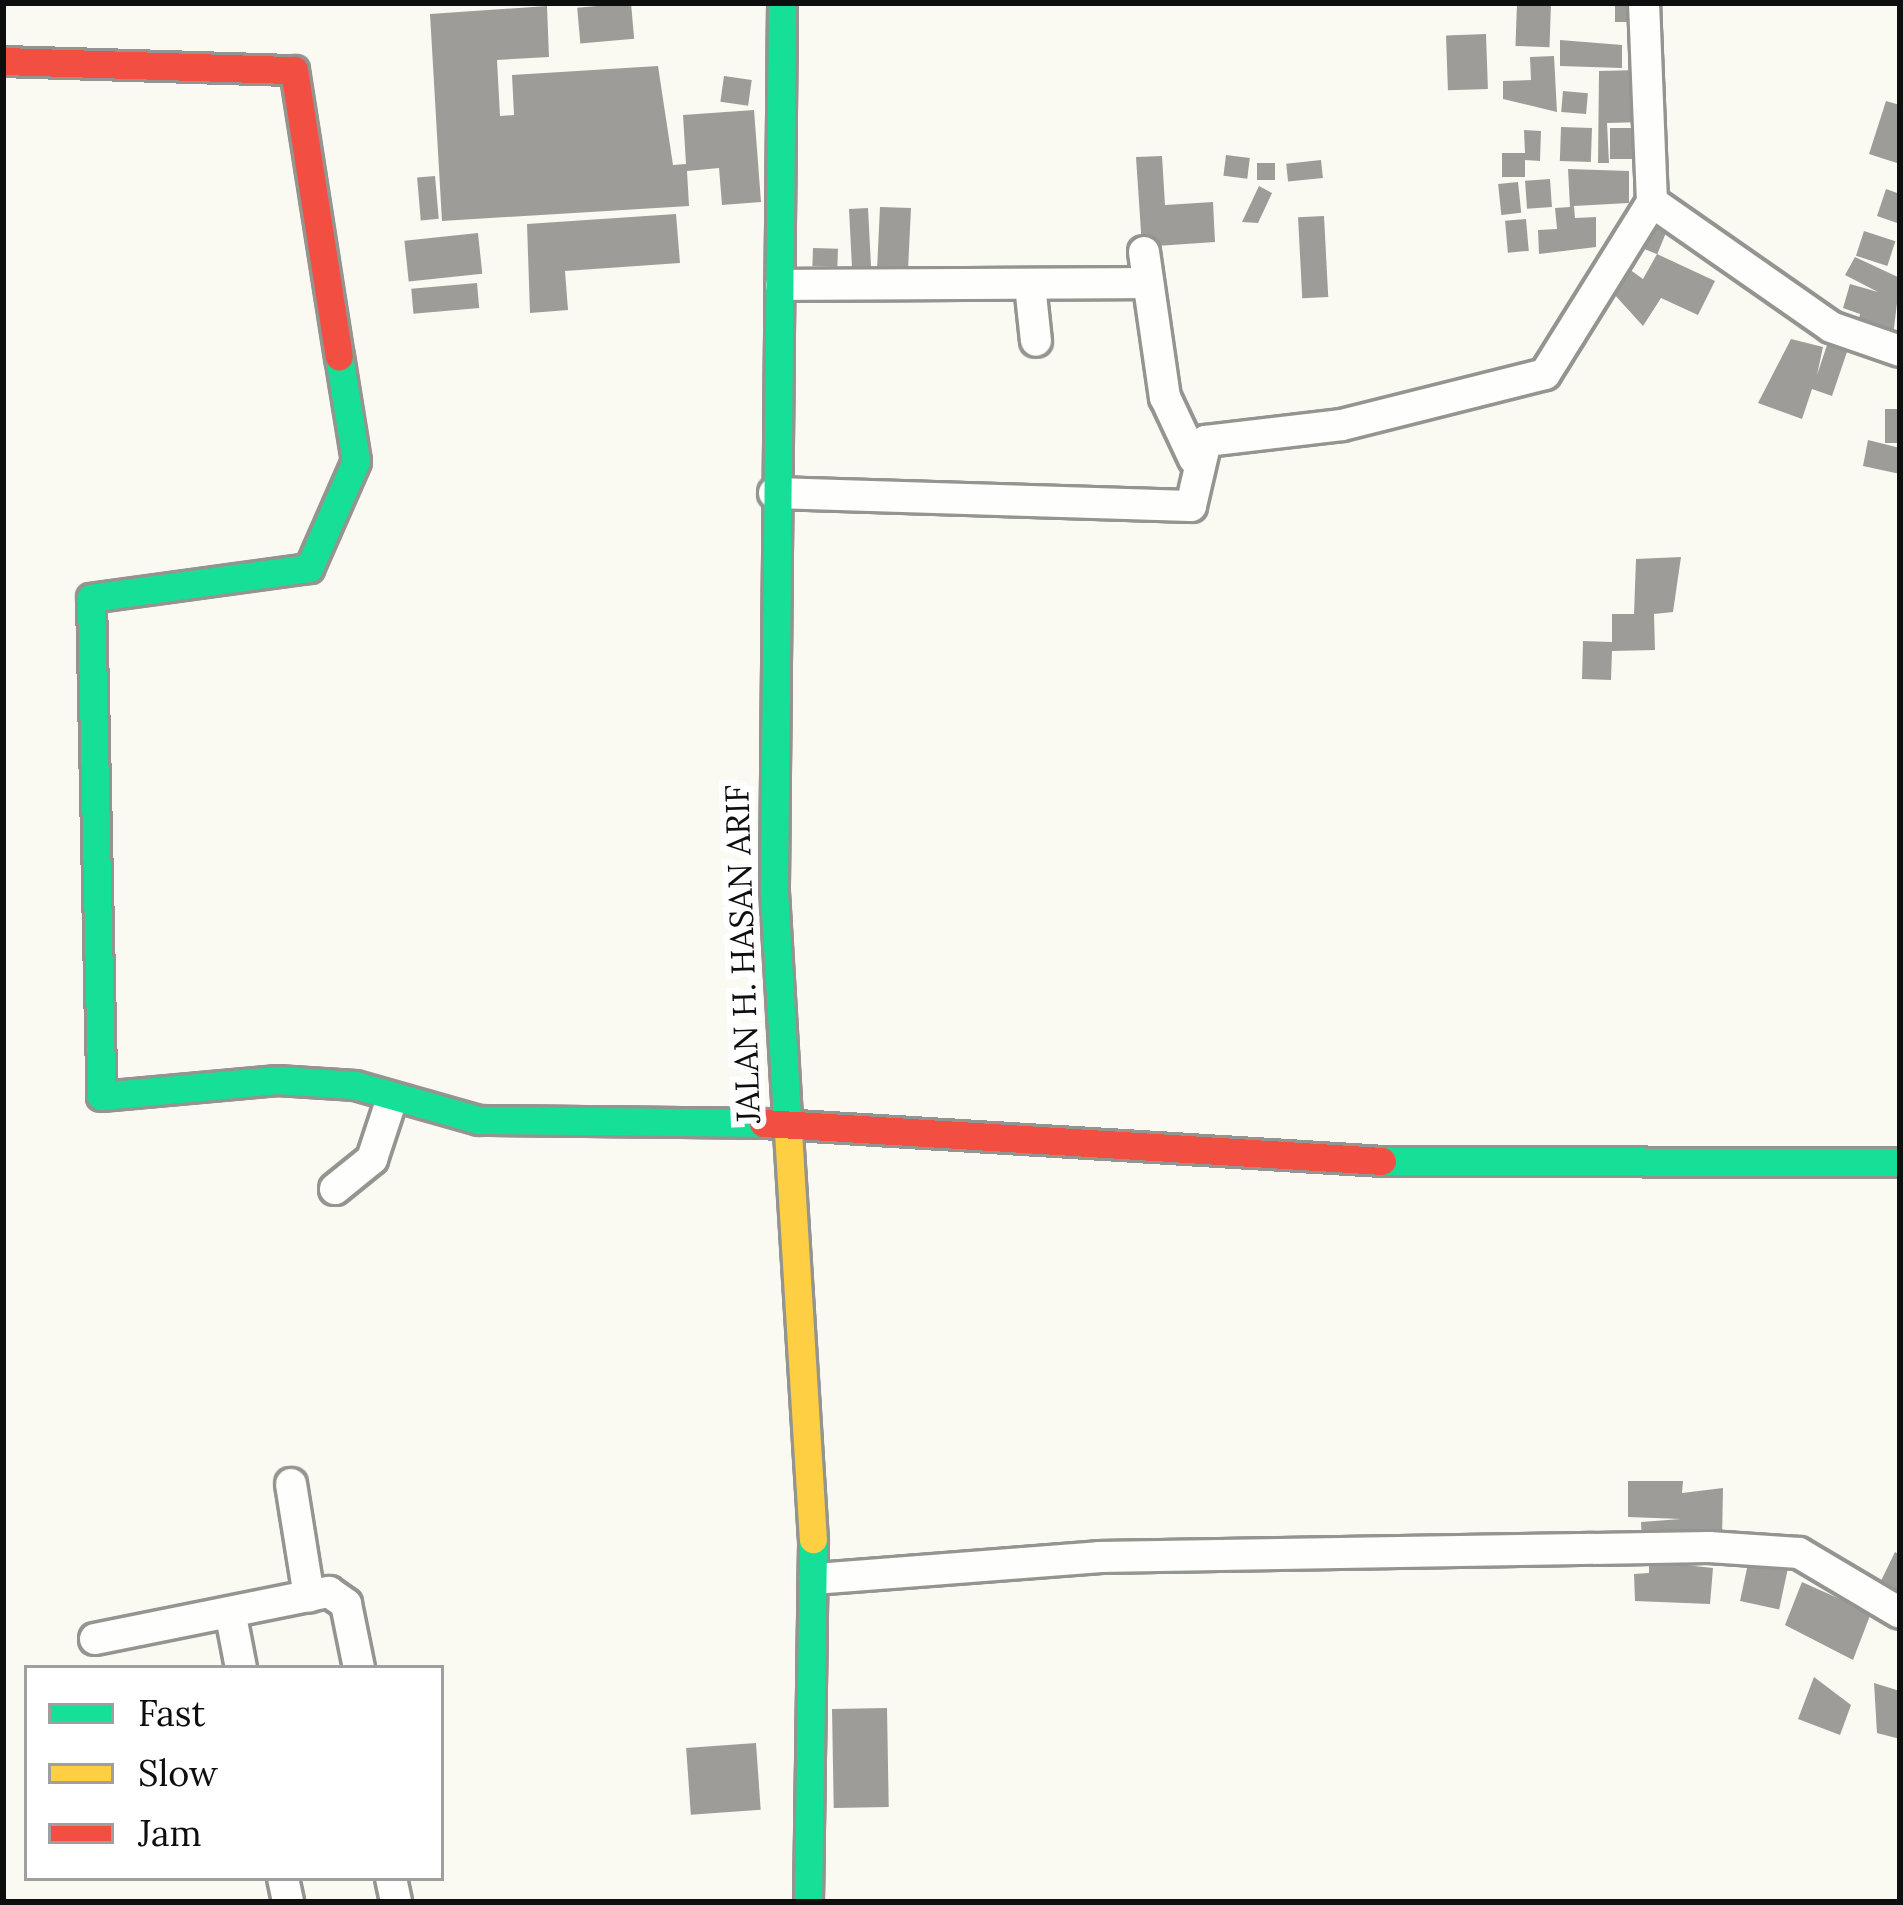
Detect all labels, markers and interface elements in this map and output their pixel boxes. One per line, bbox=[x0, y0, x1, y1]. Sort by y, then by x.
street label: JALAN H. HASAN ARIF bbox=[717, 784, 769, 1124]
legend bbox=[24, 1665, 444, 1881]
text: Fast bbox=[138, 1690, 205, 1736]
text: Slow bbox=[138, 1750, 218, 1796]
text: Jam bbox=[138, 1810, 202, 1856]

